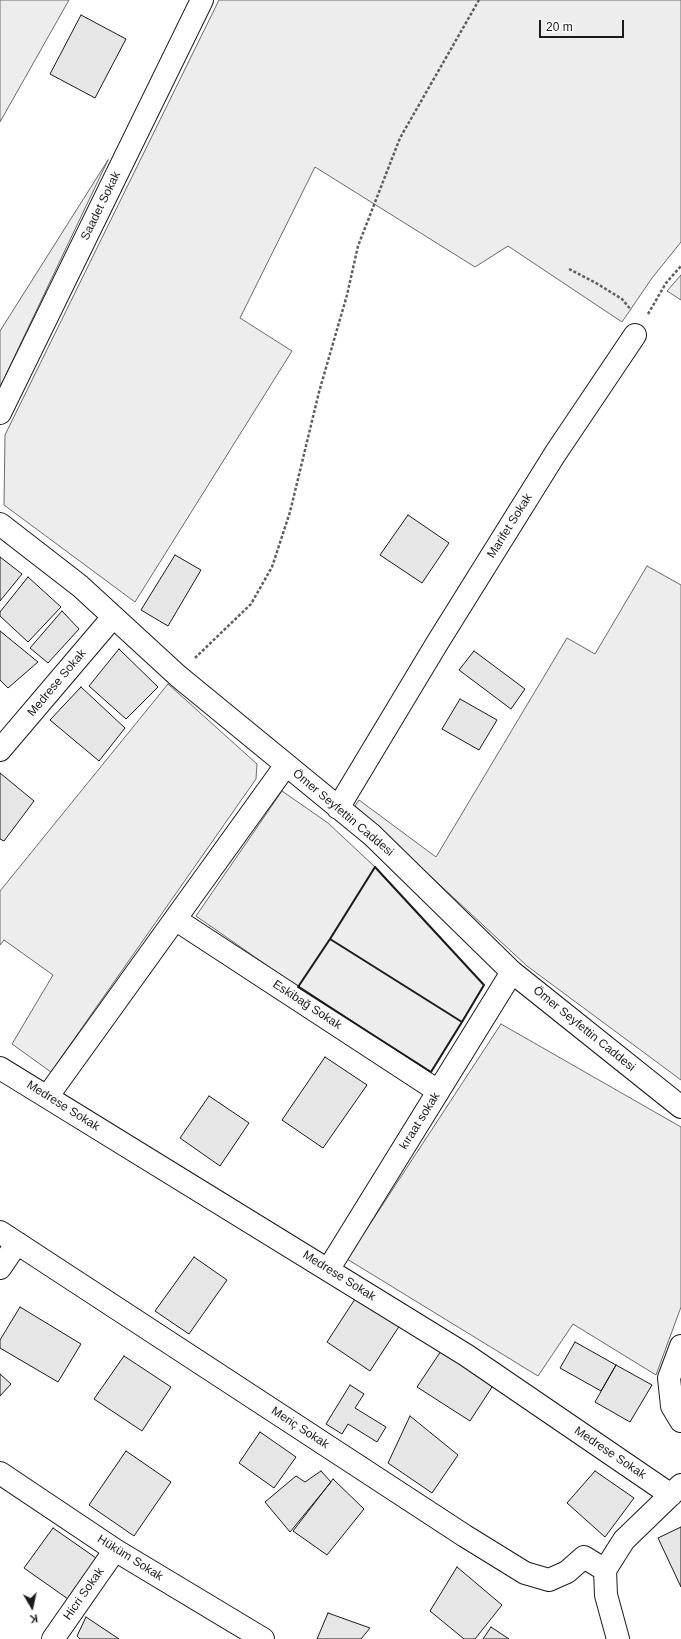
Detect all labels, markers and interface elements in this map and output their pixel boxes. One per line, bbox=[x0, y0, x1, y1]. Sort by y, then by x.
scale bar bbox=[541, 12, 626, 38]
text: 20 m bbox=[546, 20, 573, 34]
street label: Saadet Sokak bbox=[78, 169, 124, 243]
street label: Marifet Sokak bbox=[484, 491, 536, 561]
street label: Medrese Sokak bbox=[25, 646, 89, 720]
street label: Ömer Seyfettin Caddesi bbox=[290, 767, 396, 859]
street label: Eskibağ Sokak bbox=[270, 977, 344, 1033]
street label: Ömer Seyfettin Caddesi bbox=[530, 983, 638, 1075]
street label: Medrese Sokak bbox=[24, 1078, 102, 1134]
street label: kıraat sokak bbox=[397, 1090, 443, 1152]
street label: Medrese Sokak bbox=[300, 1248, 378, 1304]
street label: Meriç Sokak bbox=[268, 1404, 332, 1452]
street label: Medrese Sokak bbox=[571, 1424, 649, 1482]
street label: Hüküm Sokak bbox=[95, 1532, 165, 1584]
street label: Hicri Sokak bbox=[61, 1565, 107, 1623]
north arrow bbox=[12, 1587, 52, 1627]
text: K bbox=[29, 1612, 39, 1625]

